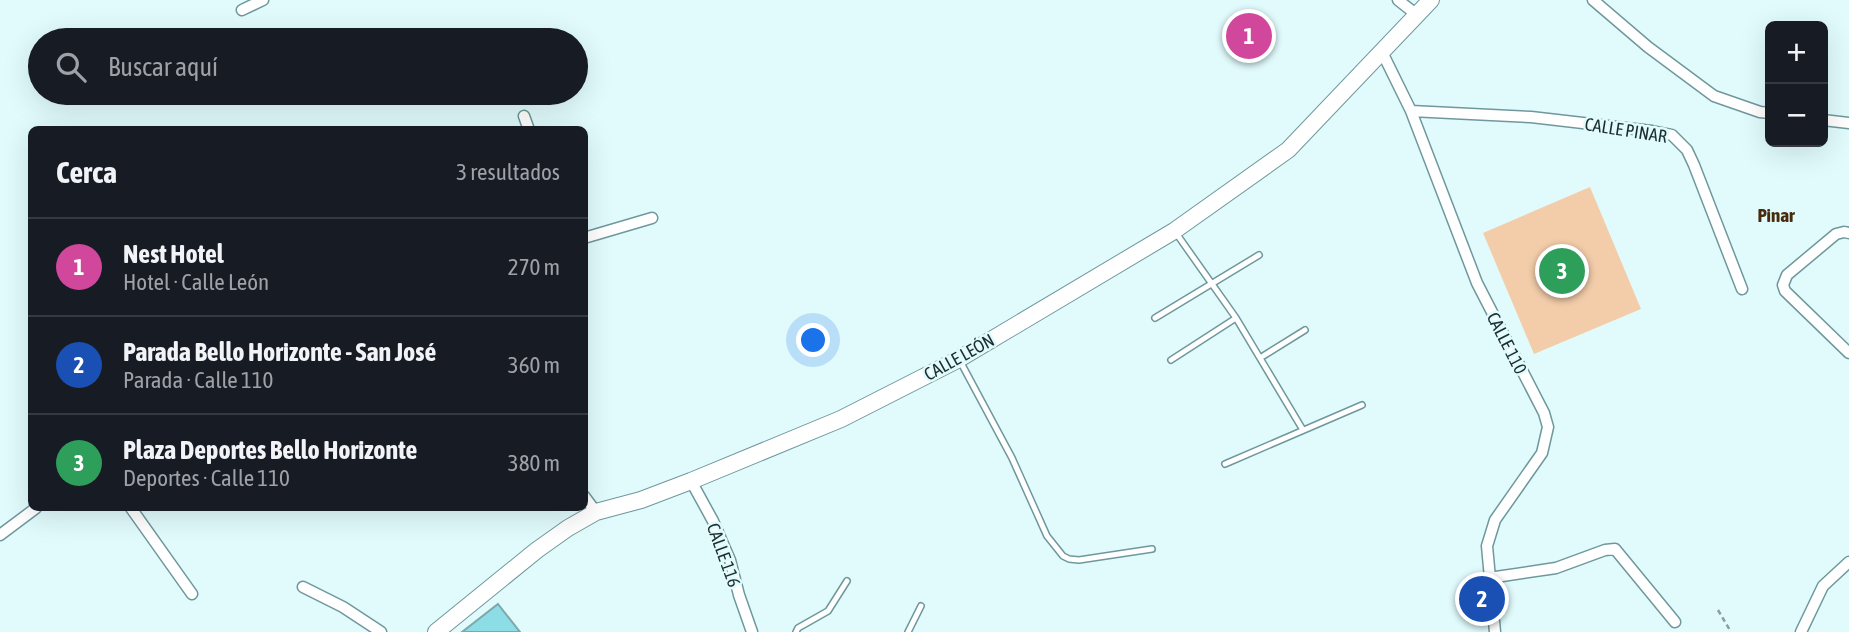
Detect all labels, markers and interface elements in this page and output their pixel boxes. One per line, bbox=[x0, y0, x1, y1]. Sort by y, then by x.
pin: 1 bbox=[1226, 10, 1272, 62]
map controls bbox=[1765, 21, 1828, 147]
button: + bbox=[1765, 21, 1828, 84]
search box bbox=[28, 28, 588, 105]
icon: search bbox=[52, 48, 90, 86]
text: Buscar aquí bbox=[108, 52, 218, 82]
button: − bbox=[1765, 84, 1828, 147]
street label: CALLE PINAR bbox=[1583, 113, 1669, 147]
text: Cerca bbox=[56, 155, 117, 189]
text: 3 resultados bbox=[456, 159, 560, 185]
district label: Pinar bbox=[1757, 204, 1795, 226]
text: Nest Hotel bbox=[123, 239, 224, 269]
pin: 3 bbox=[1539, 245, 1585, 297]
text: 1 bbox=[74, 254, 84, 280]
text: 270 m bbox=[508, 254, 560, 280]
text: Hotel · Calle León bbox=[123, 269, 269, 295]
street label: CALLE 110 bbox=[1483, 309, 1531, 377]
your location bbox=[796, 323, 830, 357]
street label: CALLE LEÓN bbox=[920, 329, 998, 385]
text: Parada Bello Horizonte - San José bbox=[123, 337, 436, 367]
text: 2 bbox=[74, 352, 84, 378]
text: 360 m bbox=[508, 352, 560, 378]
text: Parada · Calle 110 bbox=[123, 367, 273, 393]
text: Plaza Deportes Bello Horizonte bbox=[123, 435, 417, 465]
text: 3 bbox=[74, 450, 84, 476]
text: 380 m bbox=[508, 450, 560, 476]
text: Deportes · Calle 110 bbox=[123, 465, 290, 491]
street label: CALLE 116 bbox=[703, 520, 745, 590]
pin: 2 bbox=[1459, 573, 1505, 625]

